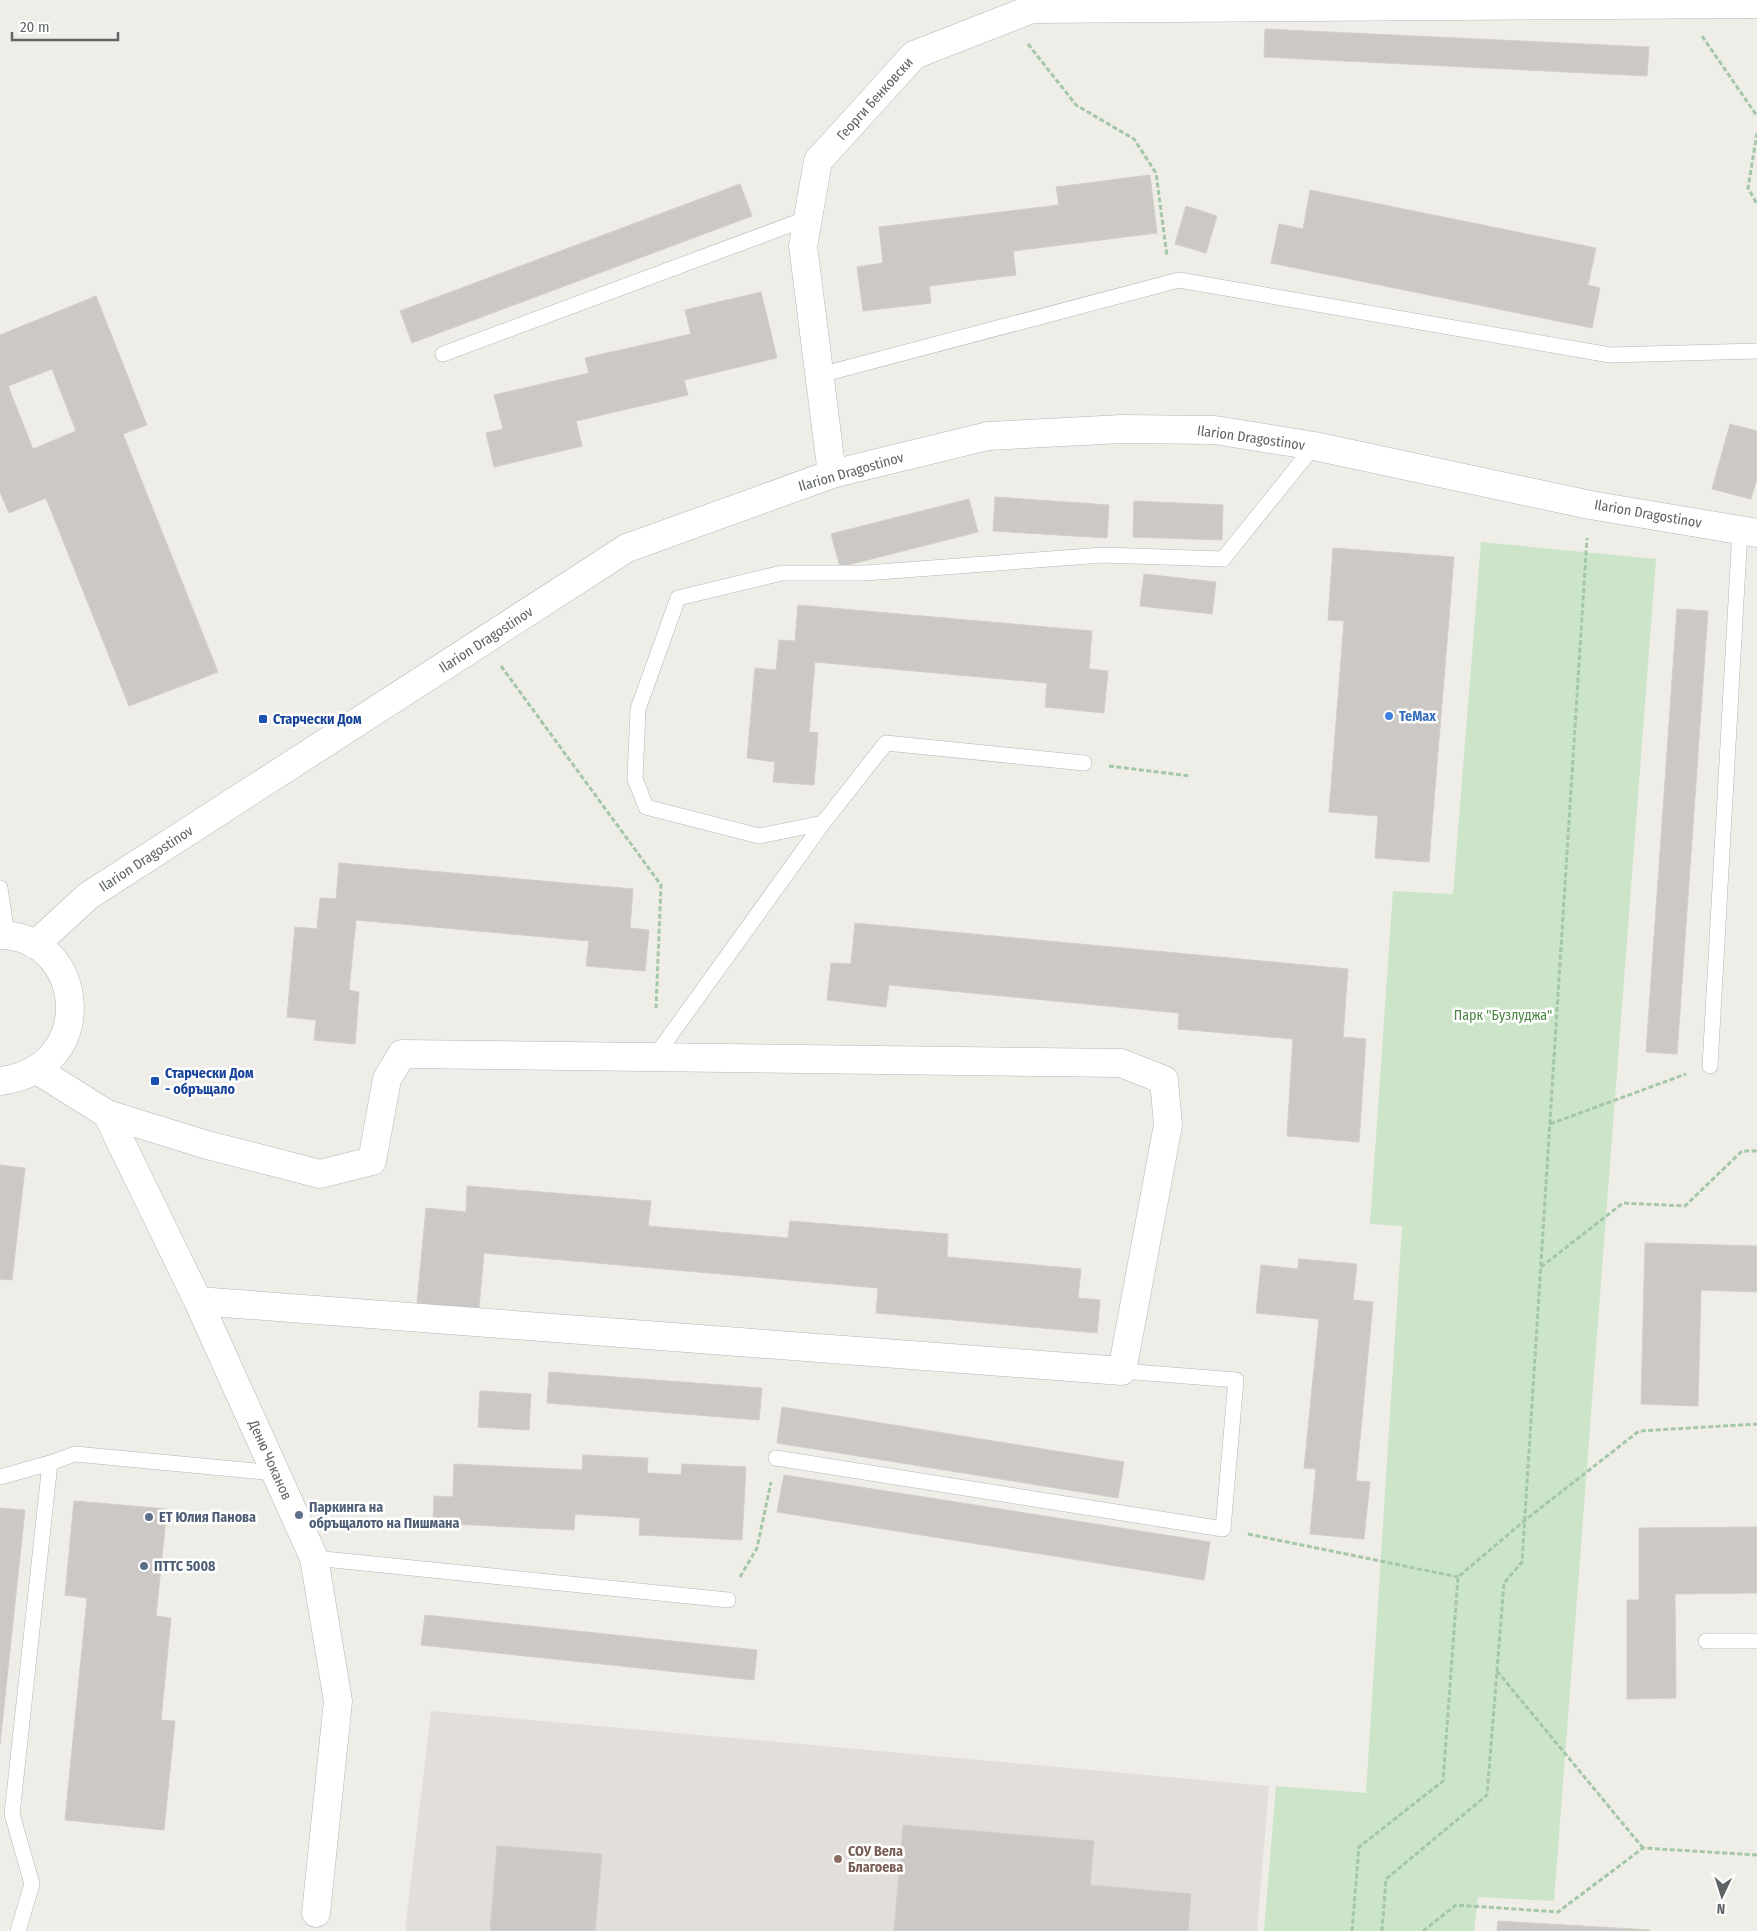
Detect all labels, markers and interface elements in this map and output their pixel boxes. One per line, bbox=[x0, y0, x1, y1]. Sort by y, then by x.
scale bar bbox=[12, 10, 119, 42]
text: 20 m bbox=[20, 18, 50, 36]
street label: Георги Бенковски bbox=[833, 54, 917, 144]
street label: Ilarion Dragostinov bbox=[1196, 422, 1307, 454]
street label: Ilarion Dragostinov bbox=[796, 449, 906, 495]
street label: Ilarion Dragostinov bbox=[1593, 496, 1704, 532]
street label: Ilarion Dragostinov bbox=[436, 603, 537, 677]
place label: TeMax bbox=[1399, 708, 1436, 725]
marker: TeMax bbox=[1383, 710, 1395, 722]
place label: Старчески Дом bbox=[273, 711, 362, 728]
marker: Старчески Дом bbox=[257, 713, 269, 725]
street label: Ilarion Dragostinov bbox=[96, 822, 197, 896]
park label: Парк "Бузлуджа" bbox=[1454, 1007, 1552, 1024]
place label: Старчески Дом - обръщало bbox=[165, 1065, 254, 1098]
marker: Старчески Дом - обръщало bbox=[149, 1075, 161, 1087]
street label: Деню Чоканов bbox=[244, 1417, 295, 1503]
place label: Паркинга на обръщалото на Пишмана bbox=[309, 1499, 460, 1532]
place label: ЕТ Юлия Панова bbox=[159, 1509, 256, 1526]
marker: Паркинга на обръщалото на Пишмана bbox=[293, 1509, 305, 1521]
marker: ЕТ Юлия Панова bbox=[143, 1511, 155, 1523]
place label: ПТТС 5008 bbox=[154, 1558, 216, 1575]
marker: ПТТС 5008 bbox=[138, 1560, 150, 1572]
place label: СОУ Вела Благоева bbox=[848, 1843, 903, 1876]
marker: СОУ Вела Благоева bbox=[832, 1853, 844, 1865]
north arrow bbox=[1697, 1871, 1747, 1921]
text: N bbox=[1716, 1900, 1726, 1917]

